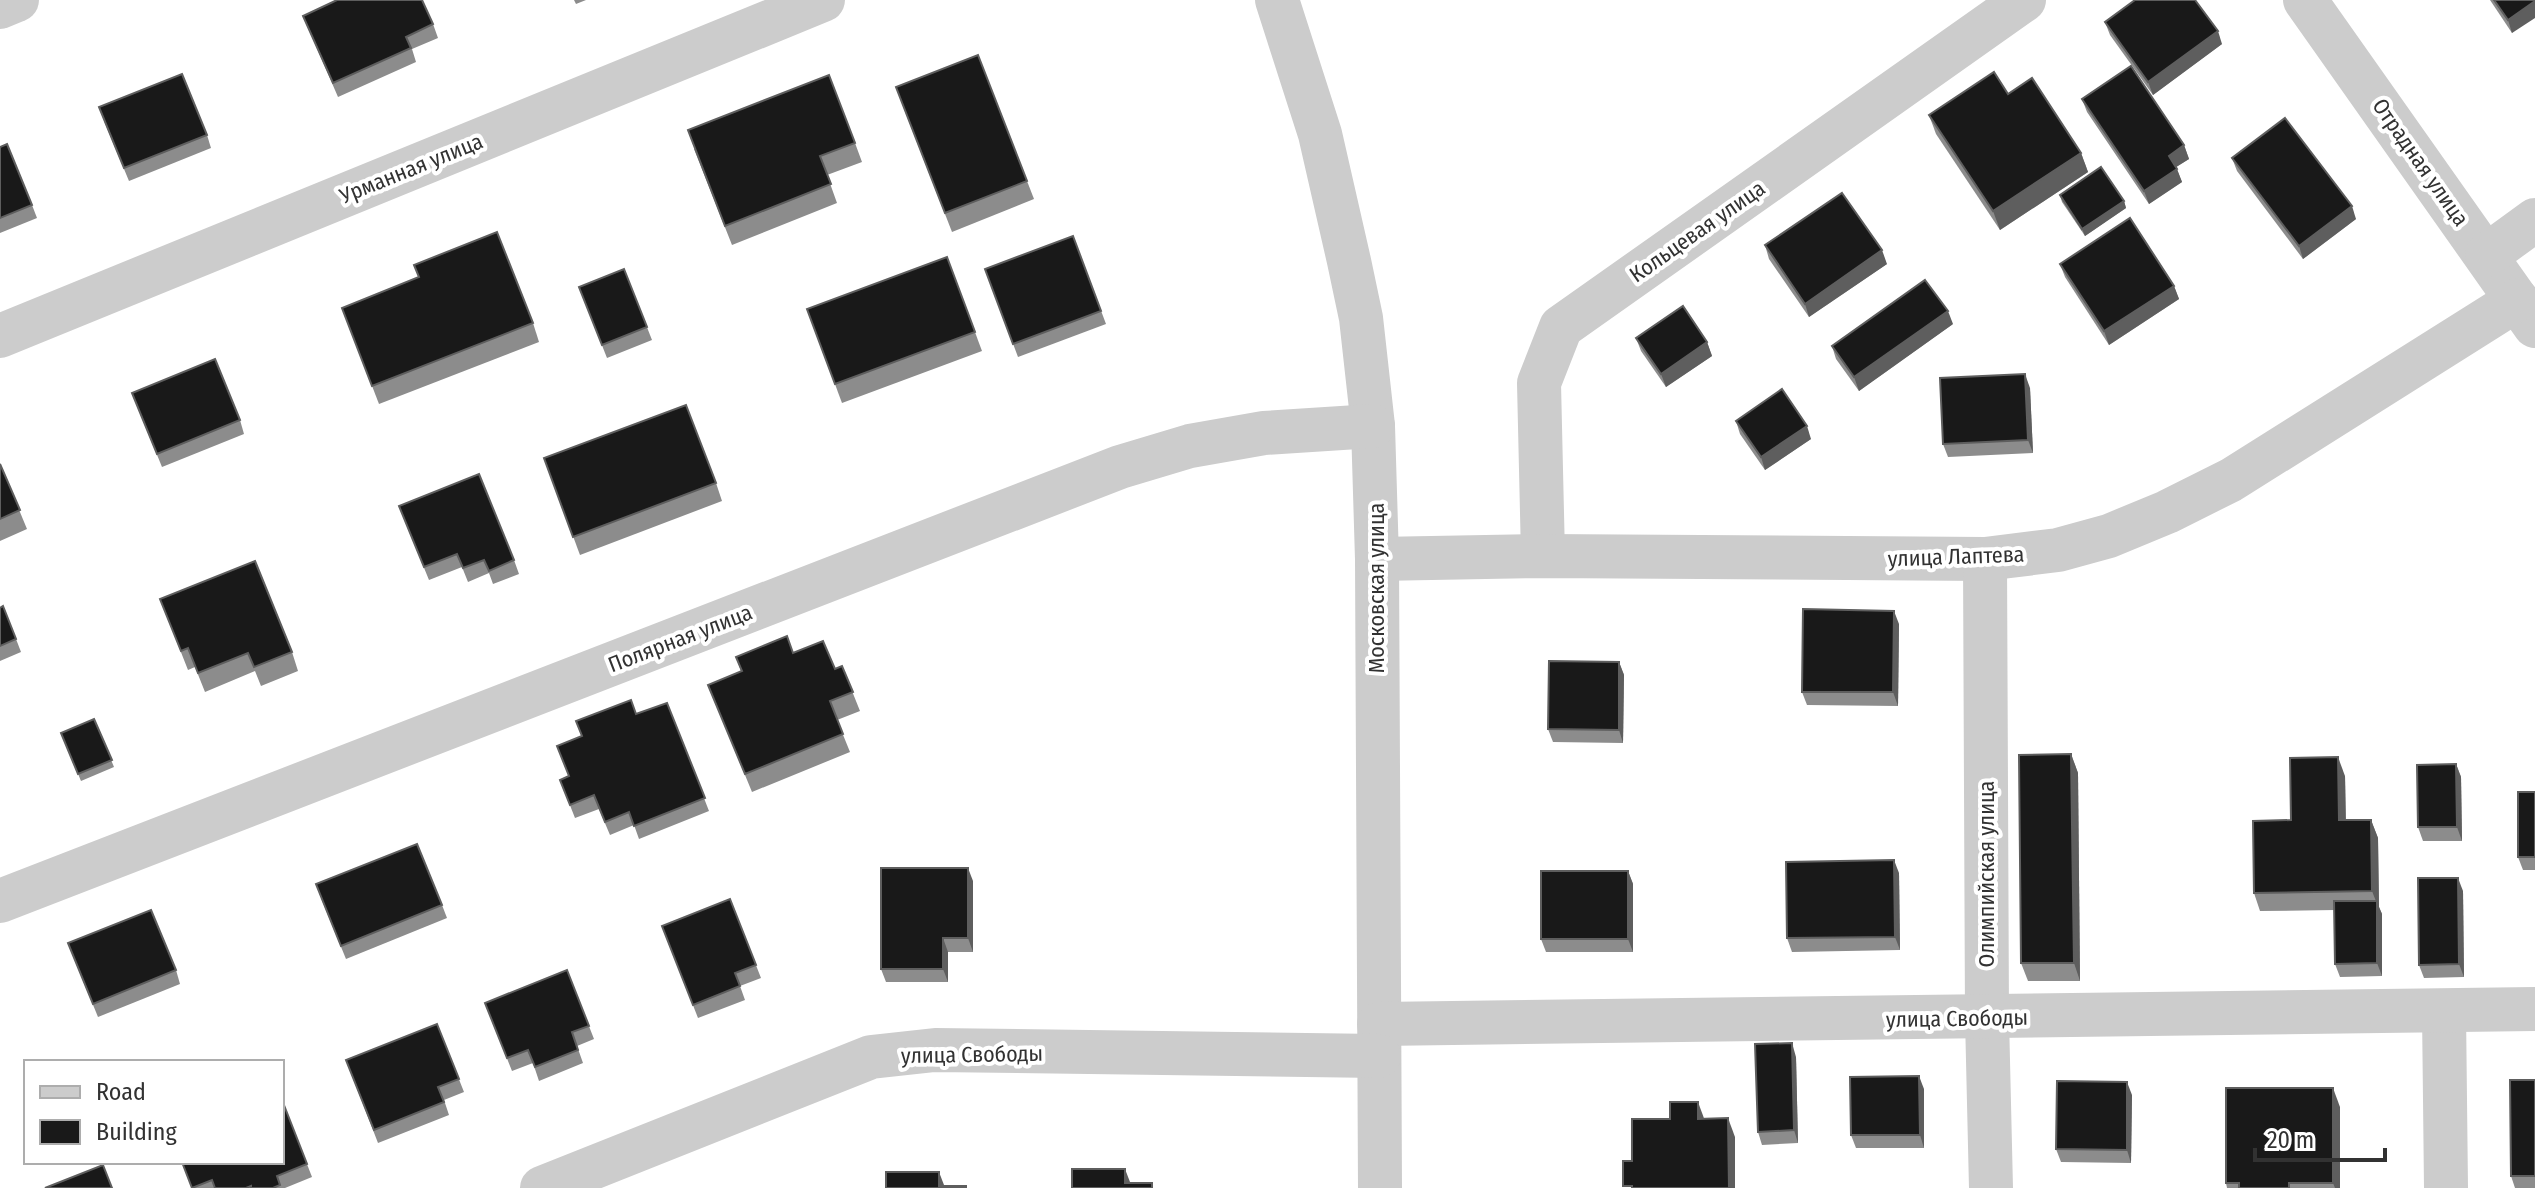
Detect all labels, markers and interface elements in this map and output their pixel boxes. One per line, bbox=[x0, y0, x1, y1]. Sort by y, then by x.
street label: Отрадная улица bbox=[2367, 93, 2475, 231]
street label: Урманная улица bbox=[335, 127, 487, 210]
street label: Кольцевая улица bbox=[1624, 175, 1770, 288]
street label: Московская улица bbox=[1363, 503, 1390, 673]
street label: улица Лаптева bbox=[1887, 541, 2025, 572]
street label: Полярная улица bbox=[604, 599, 756, 678]
street label: Олимпийская улица bbox=[1973, 781, 2000, 967]
street label: улица Свободы bbox=[1886, 1004, 2028, 1033]
street label: улица Свободы bbox=[901, 1040, 1043, 1069]
legend bbox=[24, 1060, 284, 1164]
text: Road bbox=[96, 1078, 146, 1106]
scale bar bbox=[2255, 1112, 2385, 1162]
text: Building bbox=[96, 1118, 178, 1146]
text: 20 m bbox=[2267, 1126, 2314, 1154]

